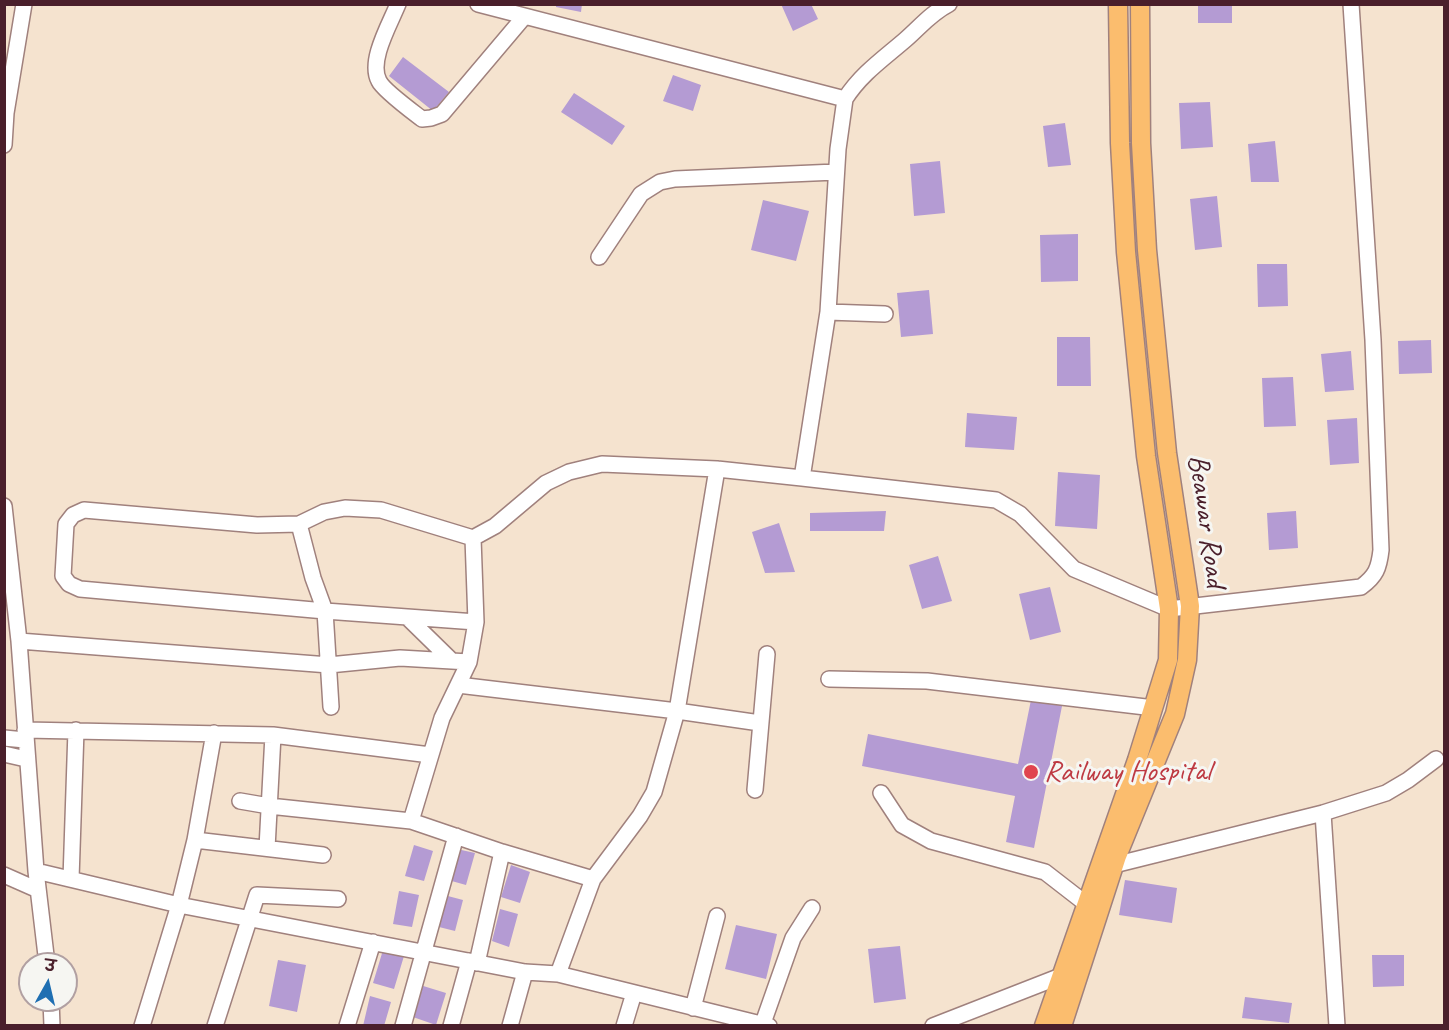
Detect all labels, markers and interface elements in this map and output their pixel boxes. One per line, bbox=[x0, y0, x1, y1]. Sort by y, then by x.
street label: Beawar Road bbox=[1179, 452, 1233, 590]
place label: Railway Hospital bbox=[1044, 754, 1211, 790]
marker: Railway Hospital bbox=[1022, 763, 1040, 781]
north arrow bbox=[18, 952, 78, 1012]
text: उ bbox=[44, 956, 57, 977]

